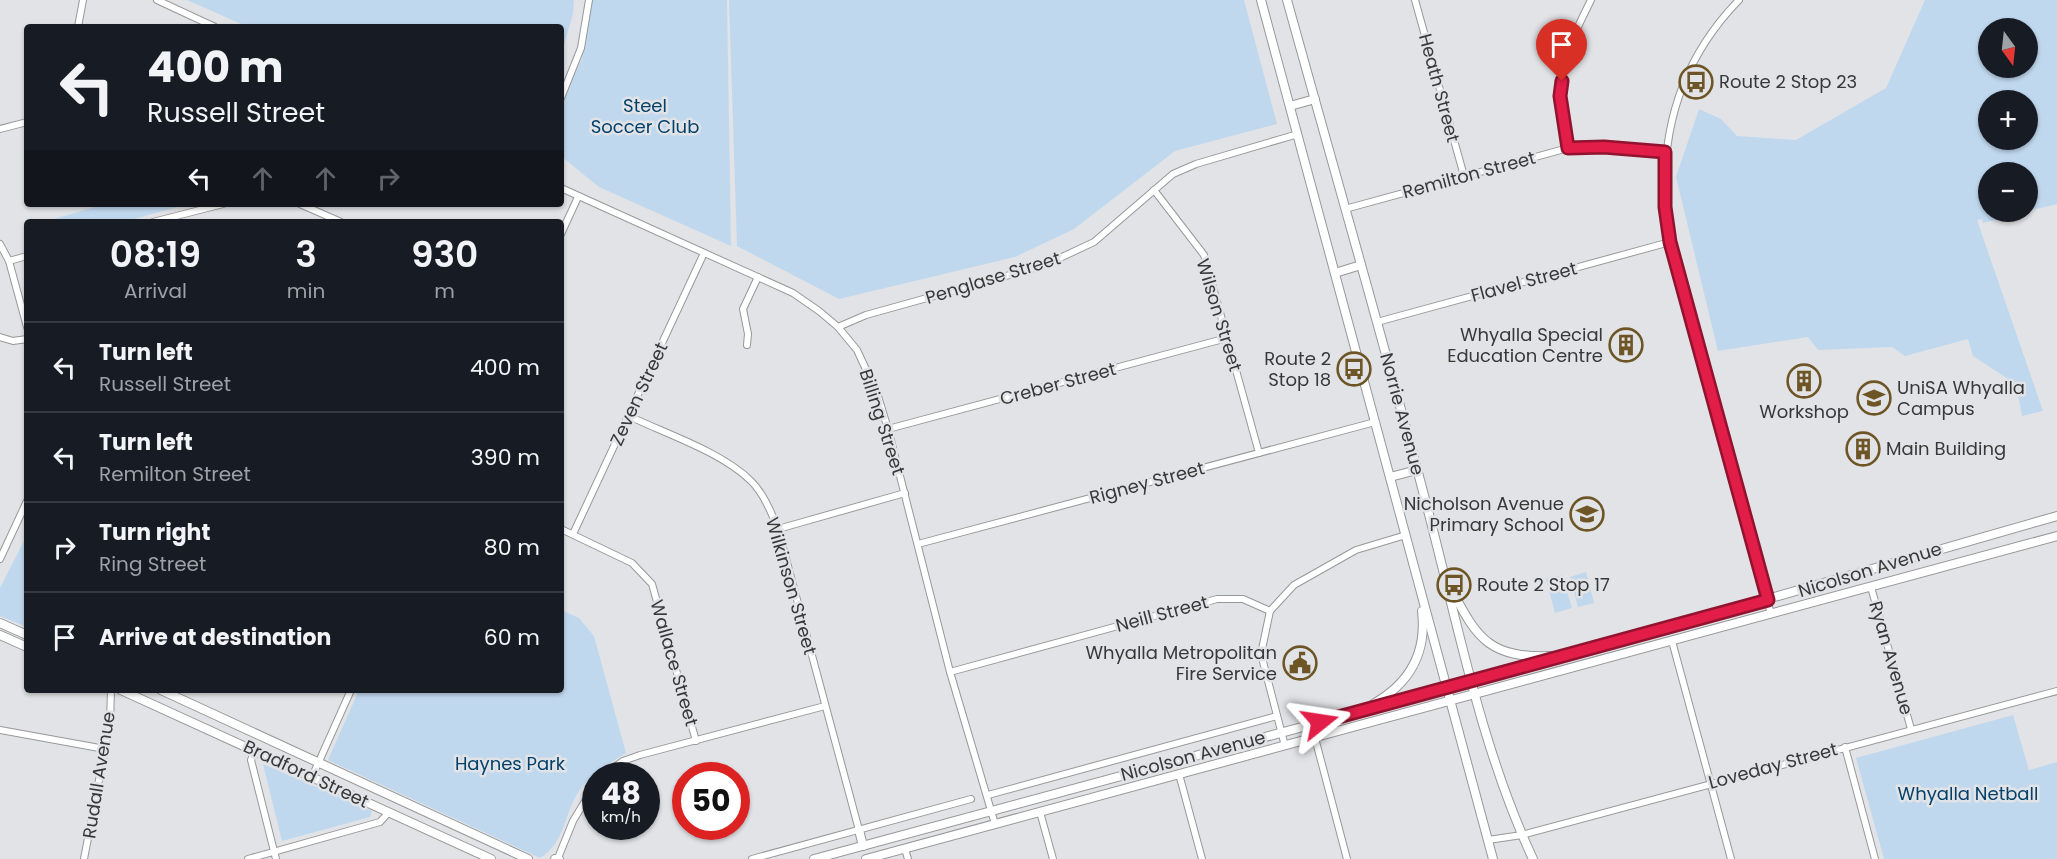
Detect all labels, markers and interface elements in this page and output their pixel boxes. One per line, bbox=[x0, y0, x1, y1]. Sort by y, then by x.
north arrow bbox=[1978, 18, 2038, 78]
map controls bbox=[1978, 18, 2038, 222]
pin bbox=[1536, 19, 1587, 81]
icon: arrive bbox=[1545, 28, 1578, 61]
street label: Heath Street bbox=[1413, 31, 1466, 145]
text: 400 m bbox=[147, 38, 284, 97]
icon: left bbox=[48, 48, 126, 126]
bus stop icon: Route 2 Stop 23 bbox=[1678, 64, 1714, 100]
place label: Route 2 Stop 23 bbox=[1719, 69, 1857, 94]
button: + bbox=[1978, 90, 2038, 150]
park label: Steel Soccer Club bbox=[591, 93, 699, 139]
text: Russell Street bbox=[147, 94, 325, 131]
street label: Remilton Street bbox=[1400, 145, 1538, 204]
icon: left bbox=[183, 162, 216, 195]
icon: ahead bbox=[246, 162, 279, 195]
icon: ahead bbox=[309, 162, 342, 195]
icon: right bbox=[372, 162, 405, 195]
button: − bbox=[1978, 162, 2038, 222]
text: 08:19 bbox=[110, 229, 201, 280]
text: 3 bbox=[295, 229, 317, 280]
text: 930 bbox=[411, 229, 478, 280]
street label: Penglase Street bbox=[922, 245, 1063, 310]
street label: Flavel Street bbox=[1468, 255, 1580, 308]
street label: Wilson Street bbox=[1191, 256, 1248, 374]
text: Arrival bbox=[124, 277, 187, 305]
text: min bbox=[287, 277, 325, 305]
text: m bbox=[434, 277, 455, 305]
place label: Whyalla Special Education Centre bbox=[1447, 322, 1603, 368]
building icon: Whyalla Special Education Centre bbox=[1608, 327, 1644, 363]
text: Turn left bbox=[99, 337, 193, 368]
street label: Zeven Street bbox=[604, 338, 673, 449]
place label: Route 2 Stop 18 bbox=[1264, 346, 1331, 392]
street label: Norrie Avenue bbox=[1374, 350, 1431, 478]
icon: left bbox=[48, 351, 81, 384]
bus stop icon: Route 2 Stop 18 bbox=[1336, 351, 1372, 387]
text: 400 m bbox=[470, 352, 540, 383]
street label: Creber Street bbox=[997, 356, 1119, 411]
building icon: Workshop bbox=[1786, 363, 1822, 399]
street label: Billing Street bbox=[854, 366, 911, 478]
text: Russell Street bbox=[99, 370, 231, 398]
place label: UniSA Whyalla Campus bbox=[1897, 375, 2025, 421]
school or university icon: UniSA Whyalla Campus bbox=[1856, 380, 1892, 416]
place label: Workshop bbox=[1759, 399, 1849, 424]
text: Turn left bbox=[99, 427, 193, 458]
building icon: Main Building bbox=[1845, 431, 1881, 467]
place label: Main Building bbox=[1886, 436, 2006, 461]
icon: left bbox=[48, 441, 81, 474]
text: 390 m bbox=[471, 442, 540, 473]
street label: Rigney Street bbox=[1087, 455, 1207, 510]
text: Remilton Street bbox=[99, 460, 251, 488]
place label: Nicholson Avenue Primary School bbox=[1404, 491, 1564, 537]
school or university icon: Nicholson Avenue Primary School bbox=[1569, 496, 1605, 532]
street label: Wilkinson Street bbox=[760, 514, 823, 657]
text: Turn right bbox=[99, 517, 210, 548]
icon: right bbox=[48, 531, 81, 564]
text: 80 m bbox=[484, 532, 540, 563]
street label: Nicolson Avenue bbox=[1795, 536, 1945, 603]
text: Ring Street bbox=[99, 550, 206, 578]
bus stop icon: Route 2 Stop 17 bbox=[1436, 567, 1472, 603]
place label: Route 2 Stop 17 bbox=[1477, 572, 1610, 597]
street label: Neill Street bbox=[1113, 589, 1211, 638]
street label: Wallace Street bbox=[644, 597, 704, 729]
street label: Ryan Avenue bbox=[1863, 598, 1920, 718]
icon: arrive bbox=[48, 621, 81, 654]
text: Arrive at destination bbox=[99, 622, 331, 653]
text: 60 m bbox=[484, 622, 540, 653]
place label: Whyalla Metropolitan Fire Service bbox=[1086, 640, 1277, 686]
public building icon: Whyalla Metropolitan Fire Service bbox=[1282, 645, 1318, 681]
position arrow bbox=[1288, 690, 1352, 754]
street label: Rudall Avenue bbox=[76, 710, 121, 840]
street label: Nicolson Avenue bbox=[1118, 724, 1268, 787]
street label: Bradford Street bbox=[239, 733, 373, 814]
street label: Loveday Street bbox=[1706, 736, 1840, 795]
park label: Haynes Park bbox=[455, 751, 566, 776]
speed limit sign: 50 bbox=[672, 762, 750, 840]
text: 48 bbox=[601, 772, 641, 815]
park label: Whyalla Netball bbox=[1898, 781, 2038, 806]
text: km/h bbox=[601, 806, 641, 827]

